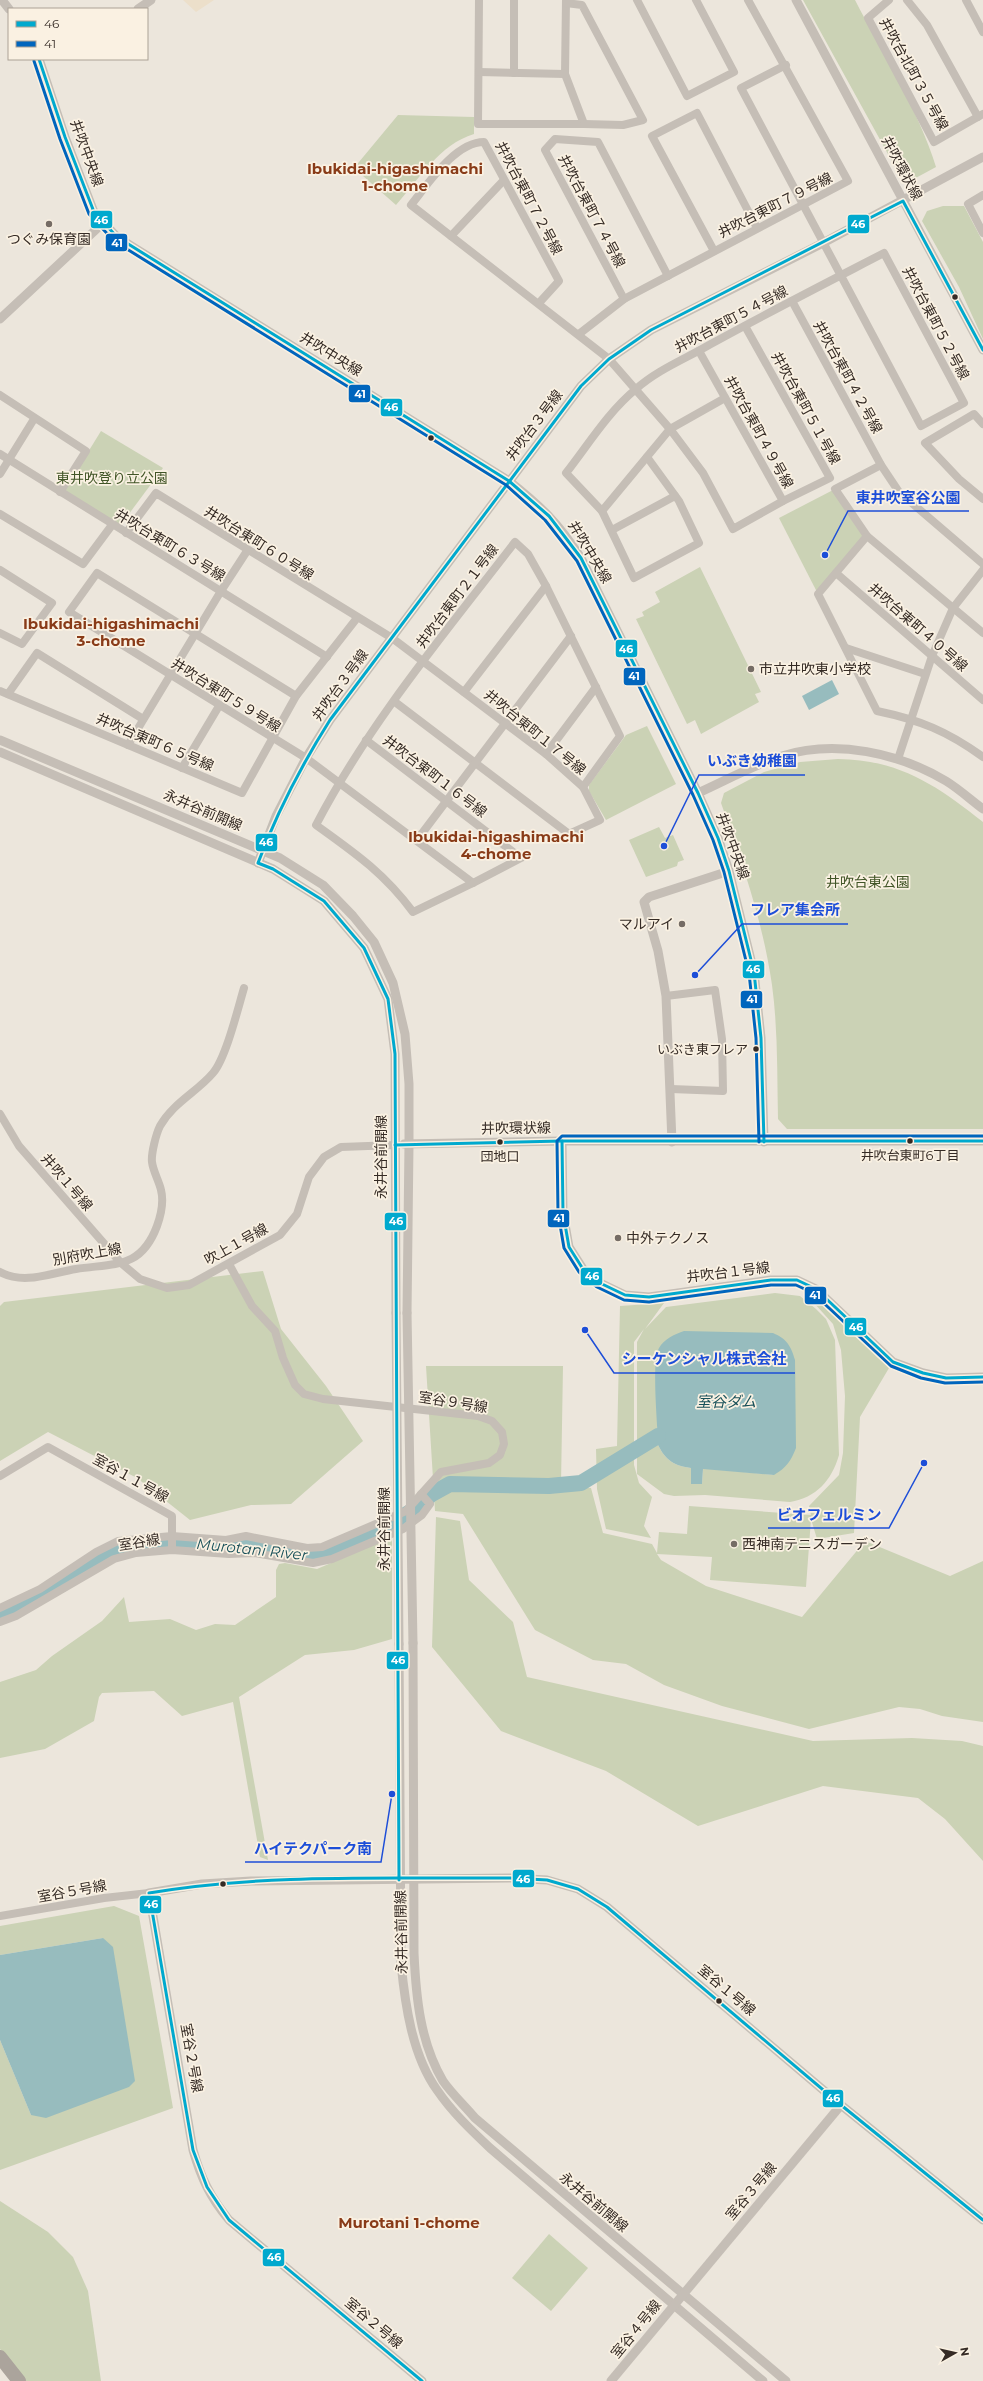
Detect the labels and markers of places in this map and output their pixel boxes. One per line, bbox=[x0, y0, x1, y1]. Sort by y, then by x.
marker: つぐみ保育園 bbox=[44, 219, 54, 229]
place label: つぐみ保育園 bbox=[7, 230, 91, 248]
unlabelled marker bbox=[950, 292, 960, 302]
unlabelled marker bbox=[426, 433, 436, 443]
callout: 東井吹室谷公園 bbox=[848, 484, 969, 511]
place label: 市立井吹東小学校 bbox=[759, 660, 871, 678]
marker: 市立井吹東小学校 bbox=[746, 664, 756, 674]
callout: いぶき幼稚園 bbox=[699, 748, 805, 775]
callout: フレア集会所 bbox=[742, 897, 848, 924]
place label: マルアイ bbox=[619, 915, 674, 933]
marker: マルアイ bbox=[677, 919, 687, 929]
place label: いぶき東フレア bbox=[657, 1041, 748, 1057]
marker: いぶき東フレア bbox=[751, 1044, 761, 1054]
marker: 井吹台東町6丁目 bbox=[905, 1136, 915, 1146]
marker: 団地口 bbox=[495, 1137, 505, 1147]
place label: 井吹台東町6丁目 bbox=[861, 1147, 959, 1163]
place label: 団地口 bbox=[480, 1148, 520, 1164]
place label: 中外テクノス bbox=[626, 1229, 709, 1247]
marker: 中外テクノス bbox=[613, 1233, 623, 1243]
callout: シーケンシャル株式会社 bbox=[614, 1346, 795, 1373]
callout: ビオフェルミン bbox=[768, 1501, 889, 1528]
place label: 西神南テニスガーデン bbox=[742, 1535, 882, 1553]
marker: 西神南テニスガーデン bbox=[729, 1539, 739, 1549]
callout: ハイテクパーク南 bbox=[245, 1835, 381, 1862]
unlabelled marker bbox=[218, 1879, 228, 1889]
unlabelled marker bbox=[714, 1996, 724, 2006]

